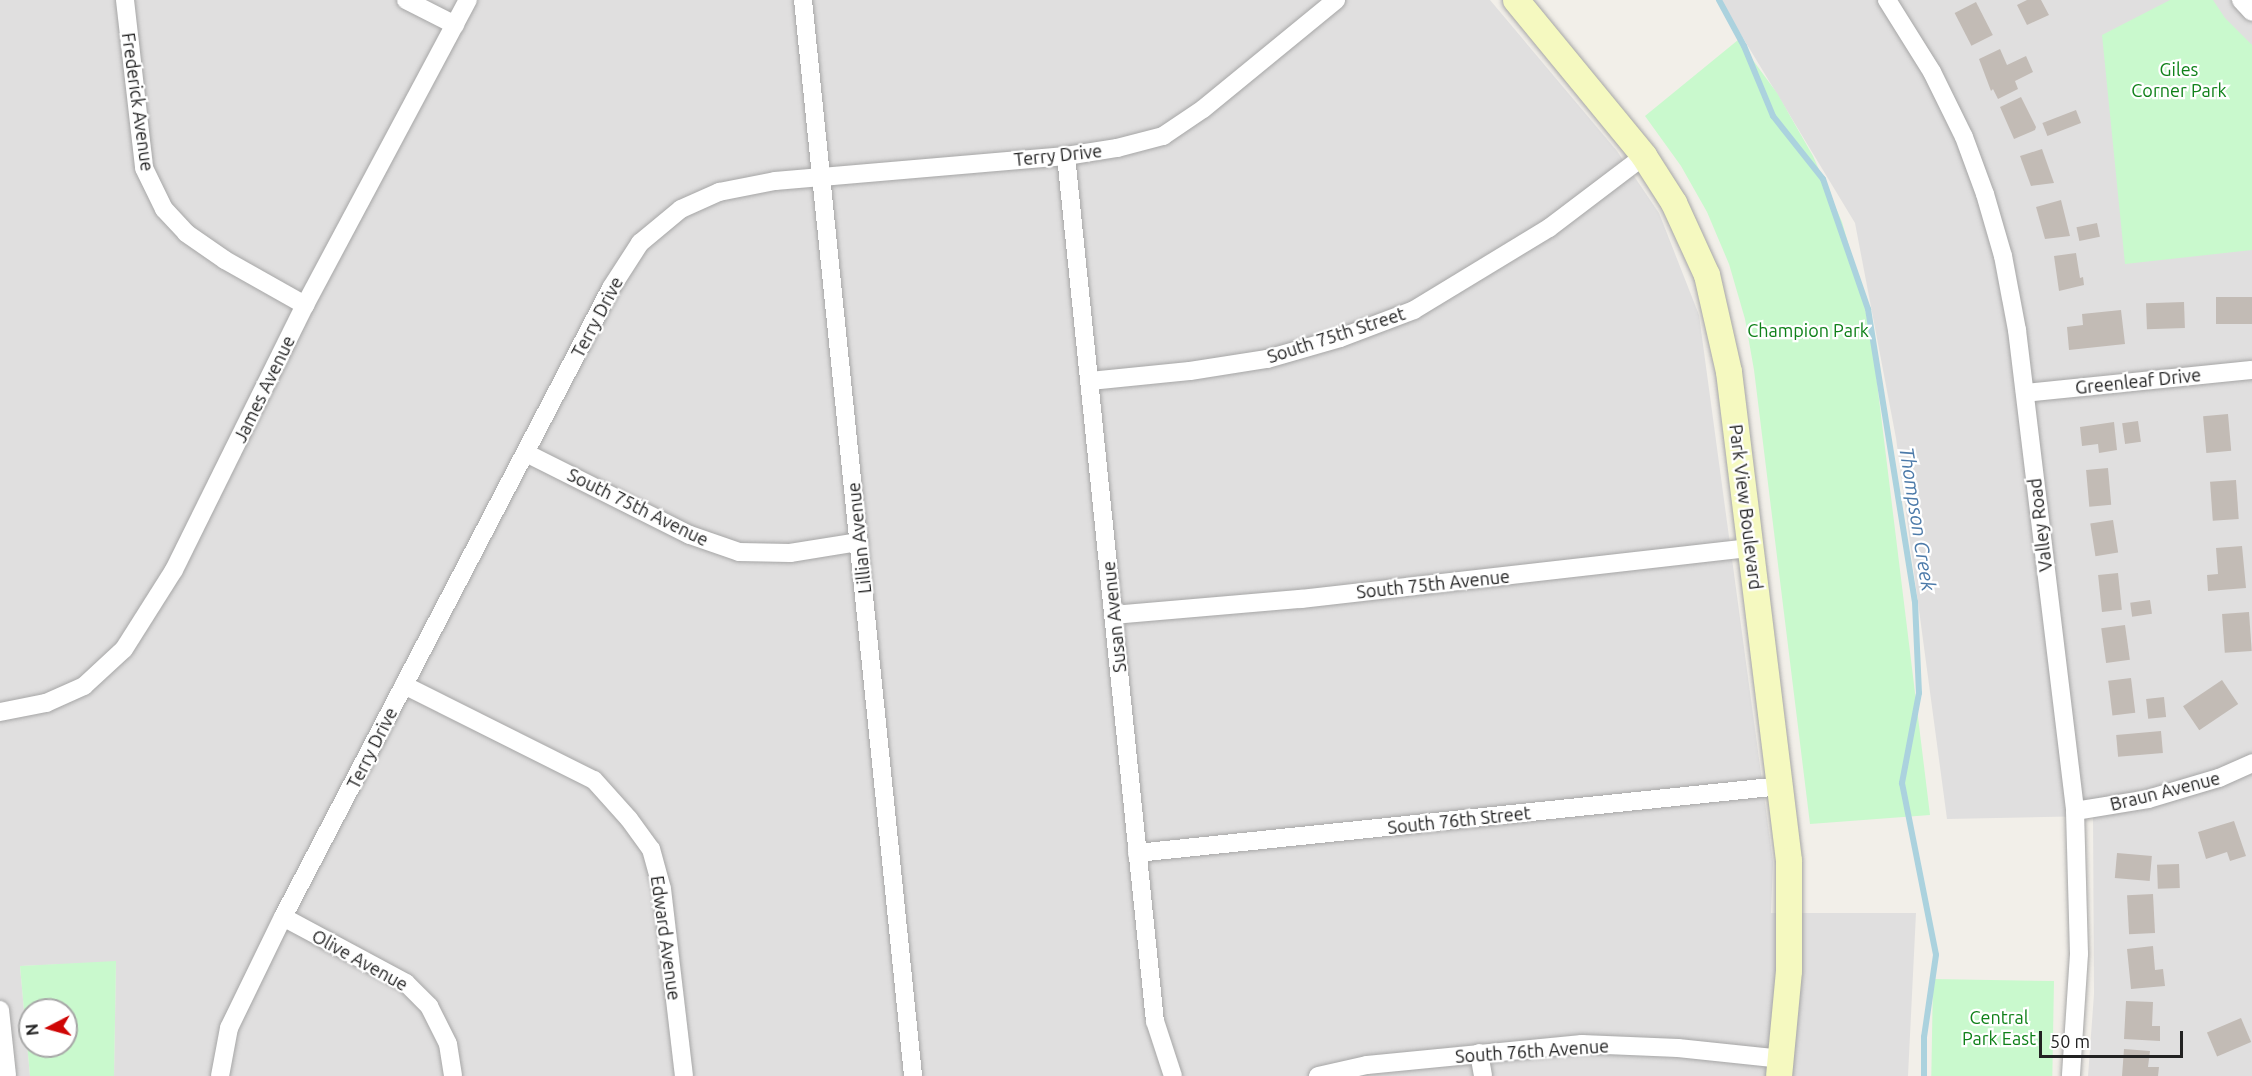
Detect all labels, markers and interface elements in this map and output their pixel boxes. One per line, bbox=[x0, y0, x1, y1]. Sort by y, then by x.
street label: Frederick Avenue bbox=[118, 31, 158, 173]
park label: Giles Corner Park bbox=[2131, 59, 2227, 101]
street label: Terry Drive bbox=[1013, 140, 1103, 170]
street label: Terry Drive bbox=[567, 273, 627, 361]
street label: South 75th Street bbox=[1264, 303, 1408, 367]
park label: Champion Park bbox=[1747, 319, 1869, 341]
street label: James Avenue bbox=[229, 332, 299, 446]
street label: Greenleaf Drive bbox=[2074, 364, 2202, 398]
street label: Park View Boulevard bbox=[1725, 423, 1767, 591]
water label: Thompson Creek bbox=[1895, 445, 1941, 593]
street label: South 75th Avenue bbox=[564, 464, 712, 550]
street label: Valley Road bbox=[2024, 477, 2056, 573]
street label: Lillian Avenue bbox=[842, 481, 876, 595]
street label: Susan Avenue bbox=[1097, 560, 1131, 674]
street label: South 75th Avenue bbox=[1355, 565, 1511, 603]
street label: Terry Drive bbox=[342, 704, 402, 792]
street label: Braun Avenue bbox=[2108, 767, 2222, 815]
street label: South 76th Street bbox=[1386, 802, 1532, 838]
street label: Edward Avenue bbox=[647, 874, 685, 1002]
street label: Olive Avenue bbox=[308, 925, 412, 995]
north arrow bbox=[18, 998, 78, 1058]
park label: Central Park East bbox=[1962, 1007, 2036, 1050]
scale bar bbox=[2042, 1019, 2186, 1057]
text: N bbox=[23, 1023, 42, 1037]
text: 50 m bbox=[2050, 1031, 2090, 1051]
street label: South 76th Avenue bbox=[1454, 1035, 1610, 1067]

